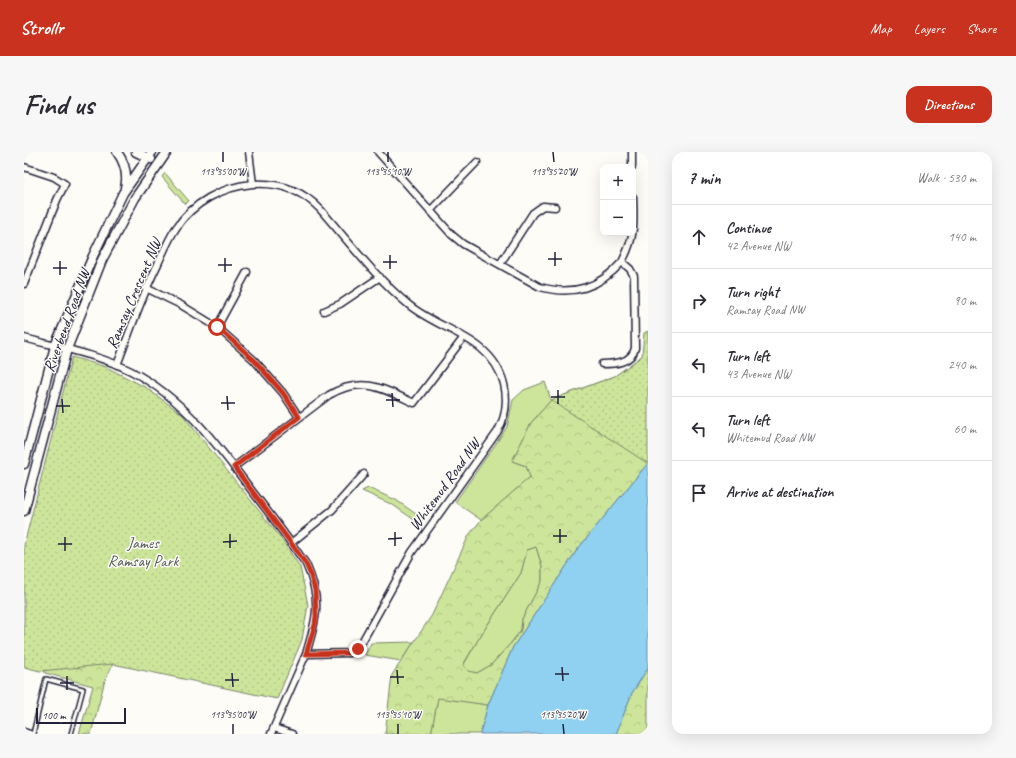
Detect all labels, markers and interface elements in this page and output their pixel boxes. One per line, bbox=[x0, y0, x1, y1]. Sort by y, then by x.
text: Strollr bbox=[20, 16, 63, 40]
text: Map bbox=[870, 20, 892, 37]
text: Layers bbox=[914, 20, 945, 37]
text: Share bbox=[967, 20, 996, 37]
button: Directions bbox=[906, 86, 992, 123]
text: Find us bbox=[24, 87, 94, 122]
map controls bbox=[600, 164, 636, 236]
button: + bbox=[600, 164, 636, 200]
text: 113°35'00"W bbox=[200, 165, 247, 178]
text: 113°35'10"W bbox=[365, 165, 412, 178]
text: 113°35'20"W bbox=[531, 165, 578, 178]
text: 7 min bbox=[688, 168, 721, 189]
text: Walk · 530 m bbox=[917, 170, 976, 186]
button: − bbox=[600, 200, 636, 236]
text: Continue bbox=[726, 219, 771, 238]
icon: ahead bbox=[688, 226, 710, 248]
text: 140 m bbox=[948, 229, 976, 245]
street label: Ramsay Crescent NW bbox=[102, 234, 167, 352]
text: 42 Avenue NW bbox=[726, 238, 791, 254]
street label: Riverbend Road NW bbox=[39, 264, 96, 375]
text: Turn right bbox=[726, 283, 779, 302]
icon: right bbox=[688, 290, 710, 312]
text: 90 m bbox=[954, 293, 976, 309]
text: Ramsay Road NW bbox=[726, 302, 805, 318]
route start bbox=[208, 318, 226, 336]
text: Turn left bbox=[726, 347, 769, 366]
icon: left bbox=[688, 354, 710, 376]
text: 240 m bbox=[948, 357, 976, 373]
text: 43 Avenue NW bbox=[726, 366, 791, 382]
text: Turn left bbox=[726, 411, 769, 430]
icon: left bbox=[688, 418, 710, 440]
text: 60 m bbox=[954, 421, 976, 437]
text: Whitemud Road NW bbox=[726, 430, 814, 446]
street label: Whitemud Road NW bbox=[405, 433, 486, 535]
icon: arrive bbox=[688, 482, 710, 504]
text: Arrive at destination bbox=[726, 483, 833, 502]
park label: James Ramsay Park bbox=[108, 533, 179, 571]
route end bbox=[349, 640, 367, 658]
scale bar bbox=[36, 706, 126, 725]
text: 100 m bbox=[42, 708, 66, 722]
text: 113°35'00"W bbox=[210, 708, 257, 721]
text: 113°35'10"W bbox=[375, 708, 422, 721]
text: 113°35'20"W bbox=[540, 708, 587, 721]

